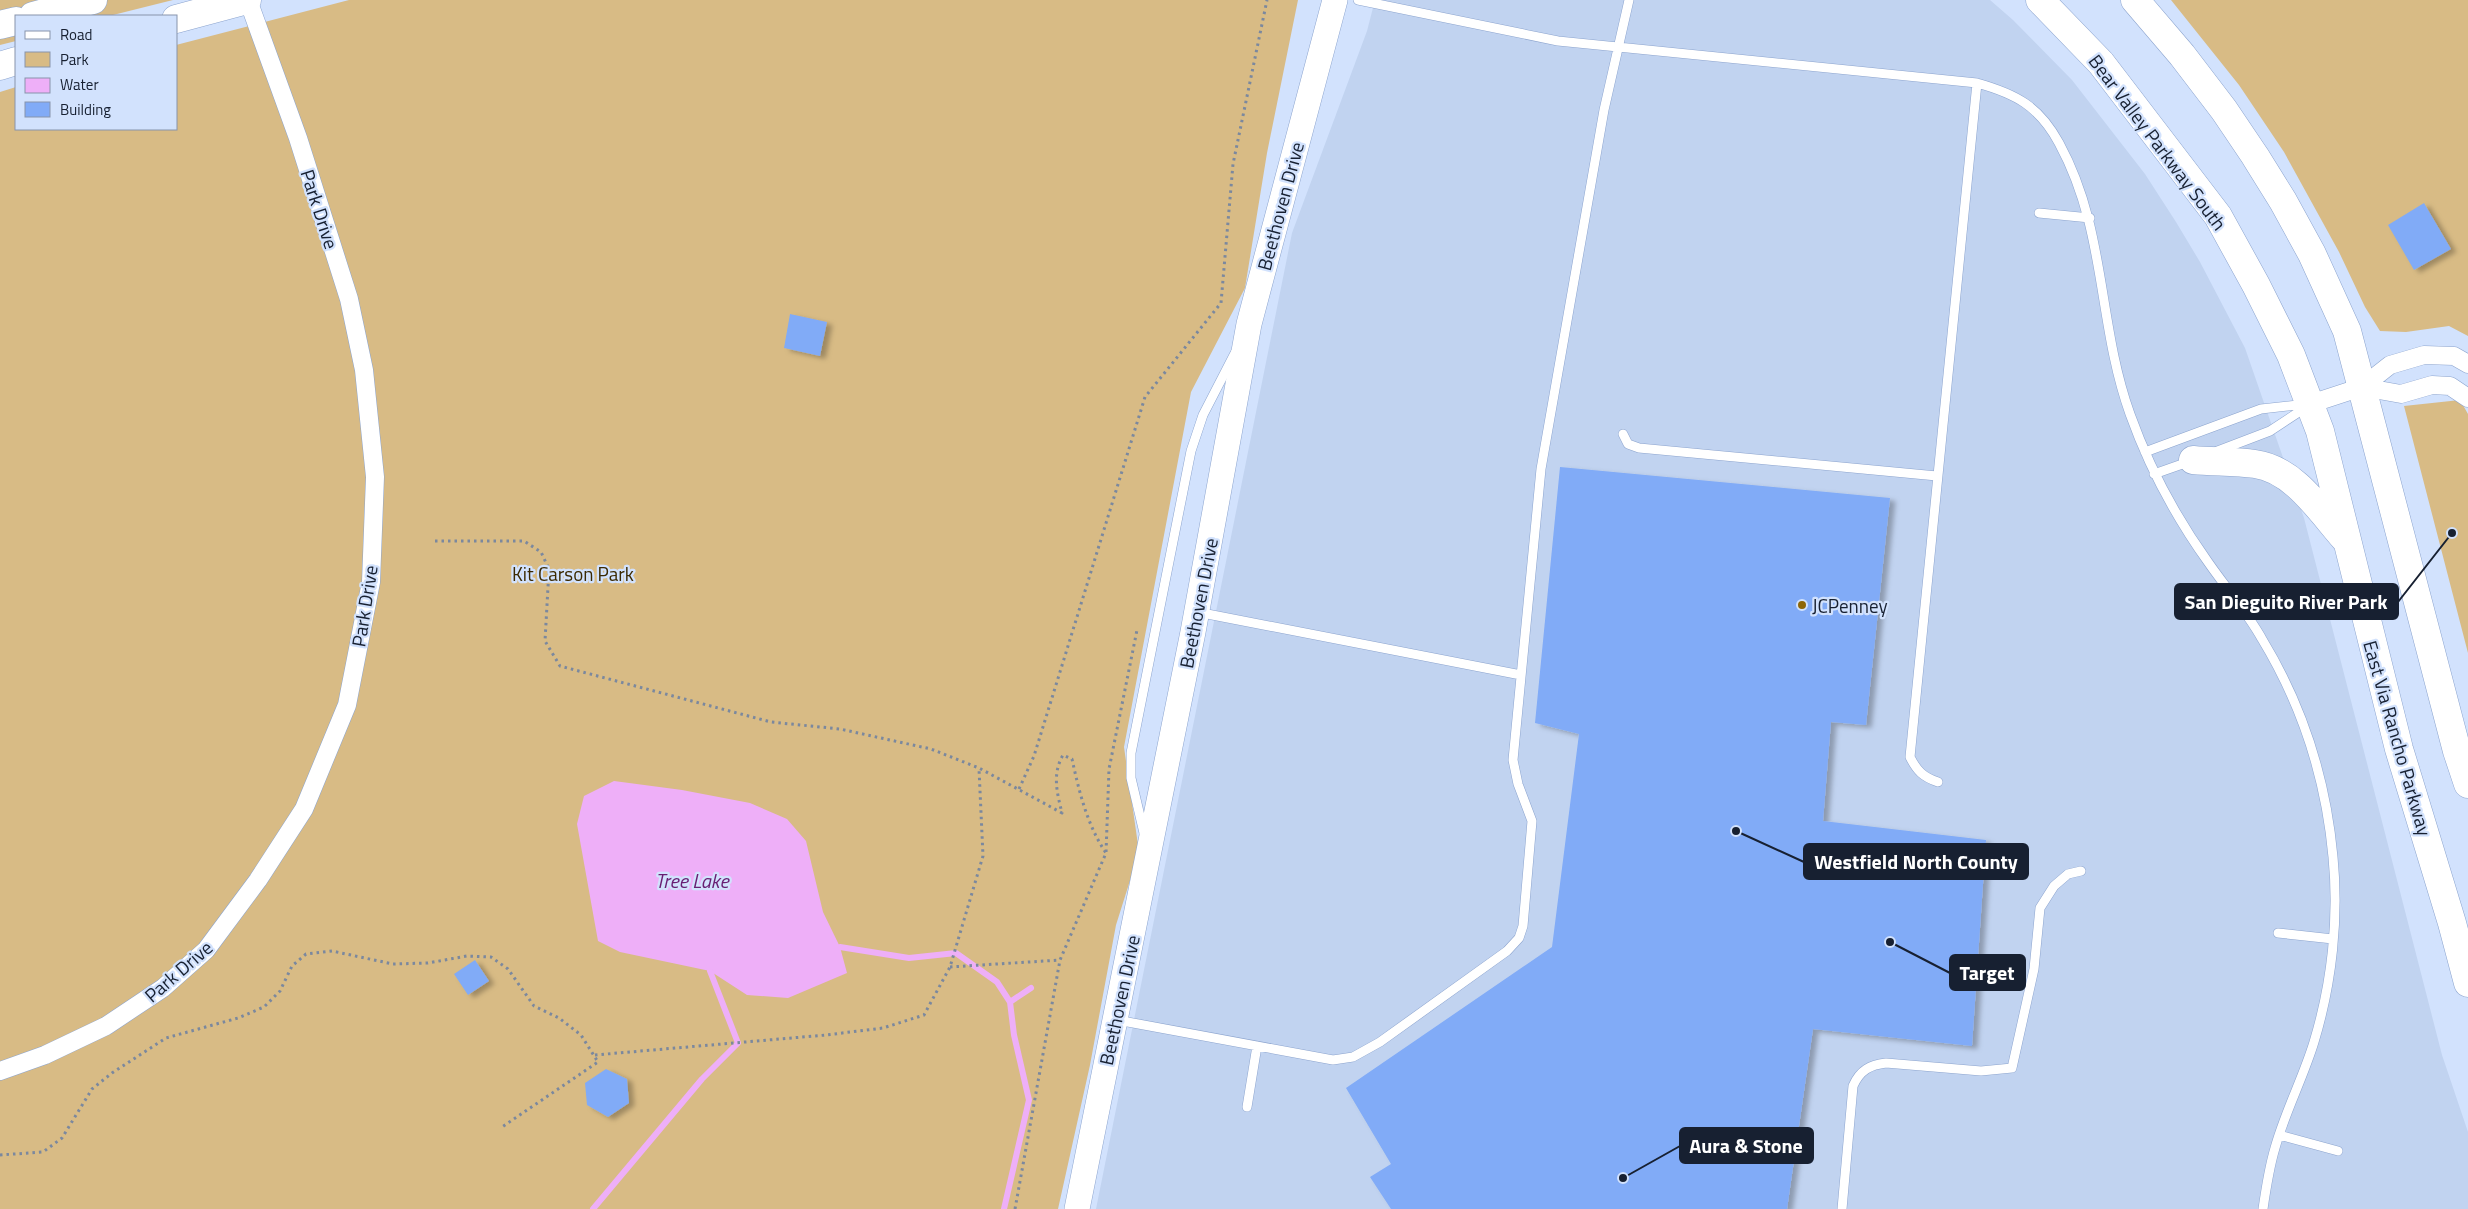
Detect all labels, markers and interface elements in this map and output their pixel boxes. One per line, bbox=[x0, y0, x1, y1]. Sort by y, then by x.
legend bbox=[15, 15, 178, 130]
text: Road bbox=[60, 23, 92, 46]
text: Park bbox=[60, 48, 89, 71]
street label: Bear Valley Parkway South bbox=[2082, 48, 2234, 236]
text: Water bbox=[60, 73, 99, 96]
text: Building bbox=[60, 98, 111, 121]
street label: Beethoven Drive bbox=[1249, 138, 1311, 274]
street label: Park Drive bbox=[294, 165, 346, 253]
street label: Beethoven Drive bbox=[1171, 535, 1225, 671]
park label: Kit Carson Park bbox=[512, 559, 634, 588]
street label: Park Drive bbox=[343, 563, 385, 649]
callout: San Dieguito River Park bbox=[2175, 584, 2398, 619]
text: San Dieguito River Park bbox=[2185, 586, 2388, 617]
place label: JCPenney bbox=[1812, 591, 1888, 620]
marker: JCPenney bbox=[1796, 599, 1808, 611]
street label: East Via Rancho Parkway bbox=[2356, 637, 2440, 839]
callout: Westfield North County bbox=[1804, 844, 2028, 879]
text: Westfield North County bbox=[1814, 846, 2018, 877]
water label: Tree Lake bbox=[655, 865, 730, 896]
street label: Beethoven Drive bbox=[1091, 932, 1147, 1068]
street label: Park Drive bbox=[138, 933, 218, 1009]
callout: Target bbox=[1950, 955, 2025, 990]
text: Target bbox=[1960, 957, 2014, 988]
callout: Aura & Stone bbox=[1680, 1128, 1813, 1163]
text: Aura & Stone bbox=[1689, 1130, 1803, 1161]

